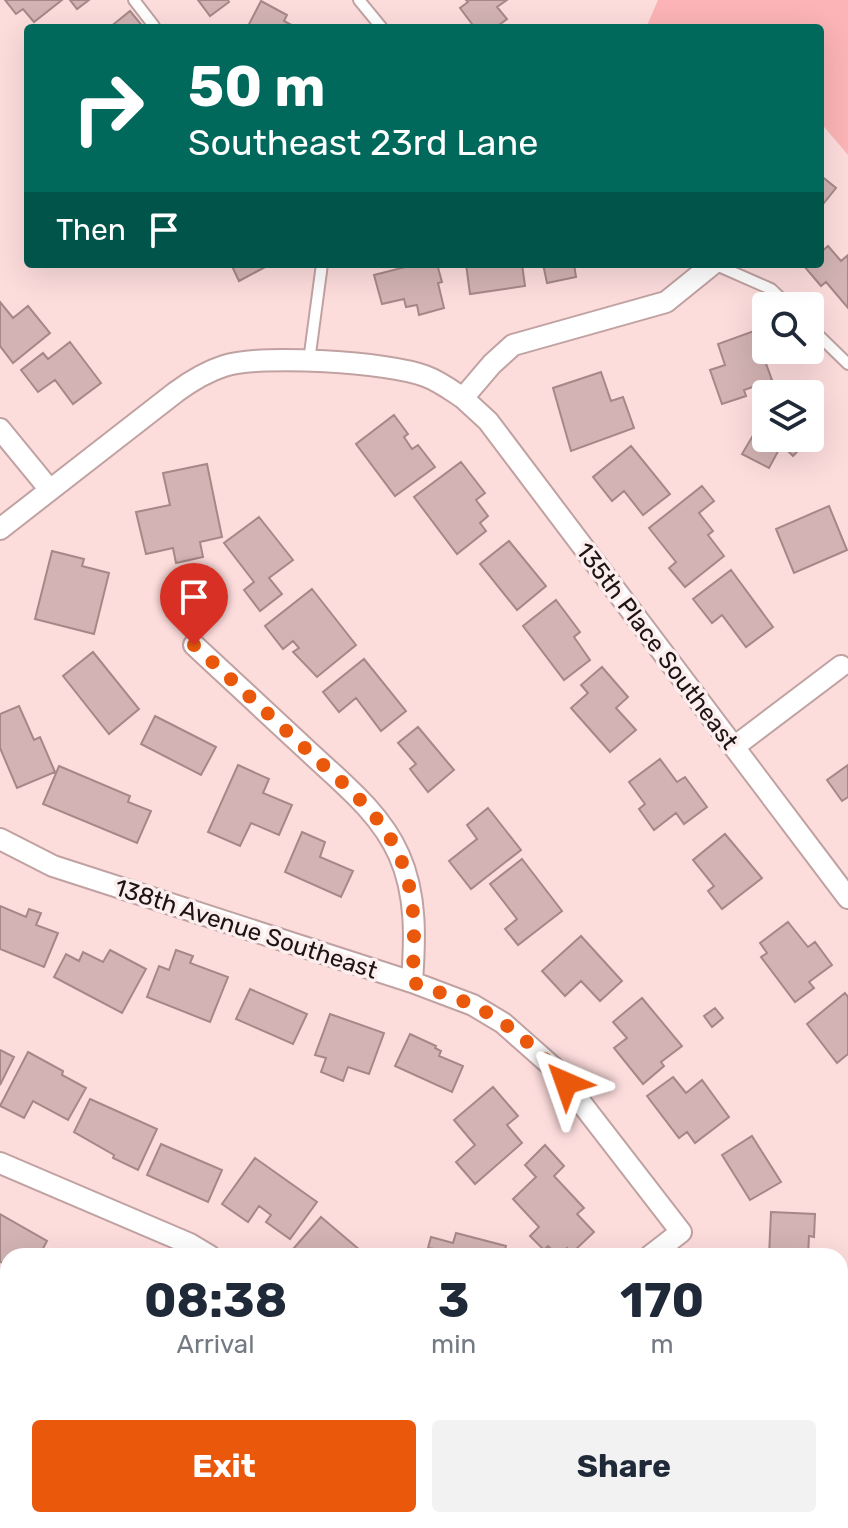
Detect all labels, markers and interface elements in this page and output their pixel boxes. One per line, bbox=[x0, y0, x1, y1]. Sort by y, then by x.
text: 50 m bbox=[188, 54, 325, 120]
icon: right bbox=[56, 56, 160, 160]
text: Southeast 23rd Lane bbox=[188, 121, 538, 164]
icon: arrive bbox=[142, 208, 186, 252]
text: Then bbox=[56, 212, 126, 248]
map controls bbox=[752, 292, 824, 452]
button: search bbox=[752, 292, 824, 364]
button: layers bbox=[752, 380, 824, 452]
street label: 135th Place Southeast bbox=[570, 537, 744, 755]
pin bbox=[160, 563, 228, 645]
icon: arrive bbox=[172, 575, 216, 619]
street label: 138th Avenue Southeast bbox=[111, 873, 381, 985]
position arrow bbox=[524, 1041, 608, 1125]
text: 08:38 bbox=[144, 1272, 287, 1329]
text: 3 bbox=[438, 1272, 469, 1329]
text: 170 bbox=[620, 1272, 704, 1329]
text: Arrival bbox=[177, 1329, 255, 1360]
text: min bbox=[431, 1329, 476, 1360]
text: m bbox=[651, 1329, 674, 1360]
button: Exit bbox=[32, 1420, 416, 1512]
button: Share bbox=[432, 1420, 816, 1512]

